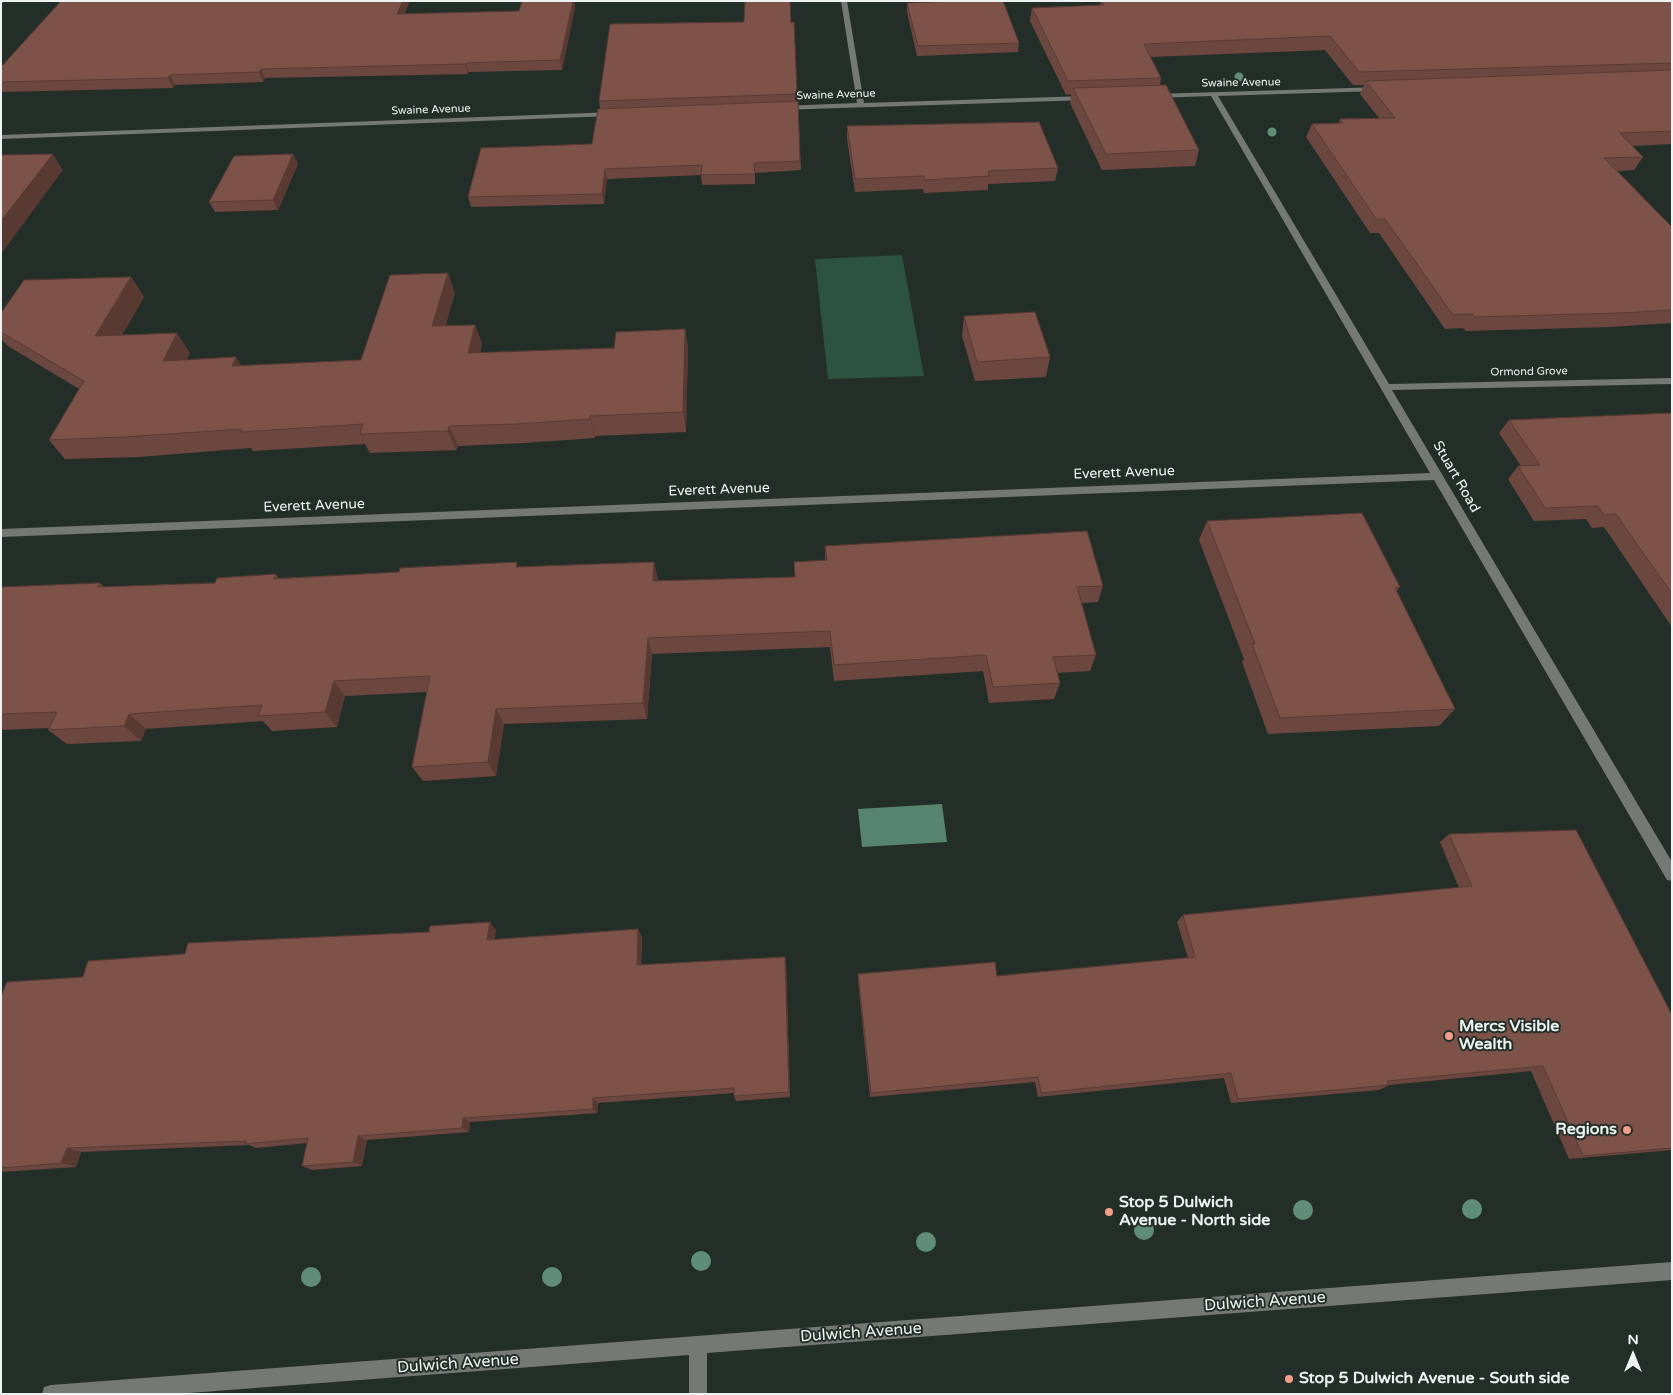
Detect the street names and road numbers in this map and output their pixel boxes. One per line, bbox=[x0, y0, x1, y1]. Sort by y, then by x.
street label: Swaine Avenue bbox=[1201, 76, 1281, 90]
street label: Swaine Avenue bbox=[796, 87, 876, 103]
street label: Swaine Avenue bbox=[391, 102, 471, 118]
street label: Ormond Grove bbox=[1490, 365, 1568, 379]
street label: Stuart Road bbox=[1429, 438, 1483, 516]
street label: Everett Avenue bbox=[1073, 463, 1175, 483]
street label: Everett Avenue bbox=[668, 480, 770, 500]
street label: Everett Avenue bbox=[263, 496, 365, 516]
street label: Dulwich Avenue bbox=[1203, 1288, 1327, 1316]
street label: Dulwich Avenue bbox=[799, 1319, 923, 1347]
street label: Dulwich Avenue bbox=[396, 1350, 520, 1378]

